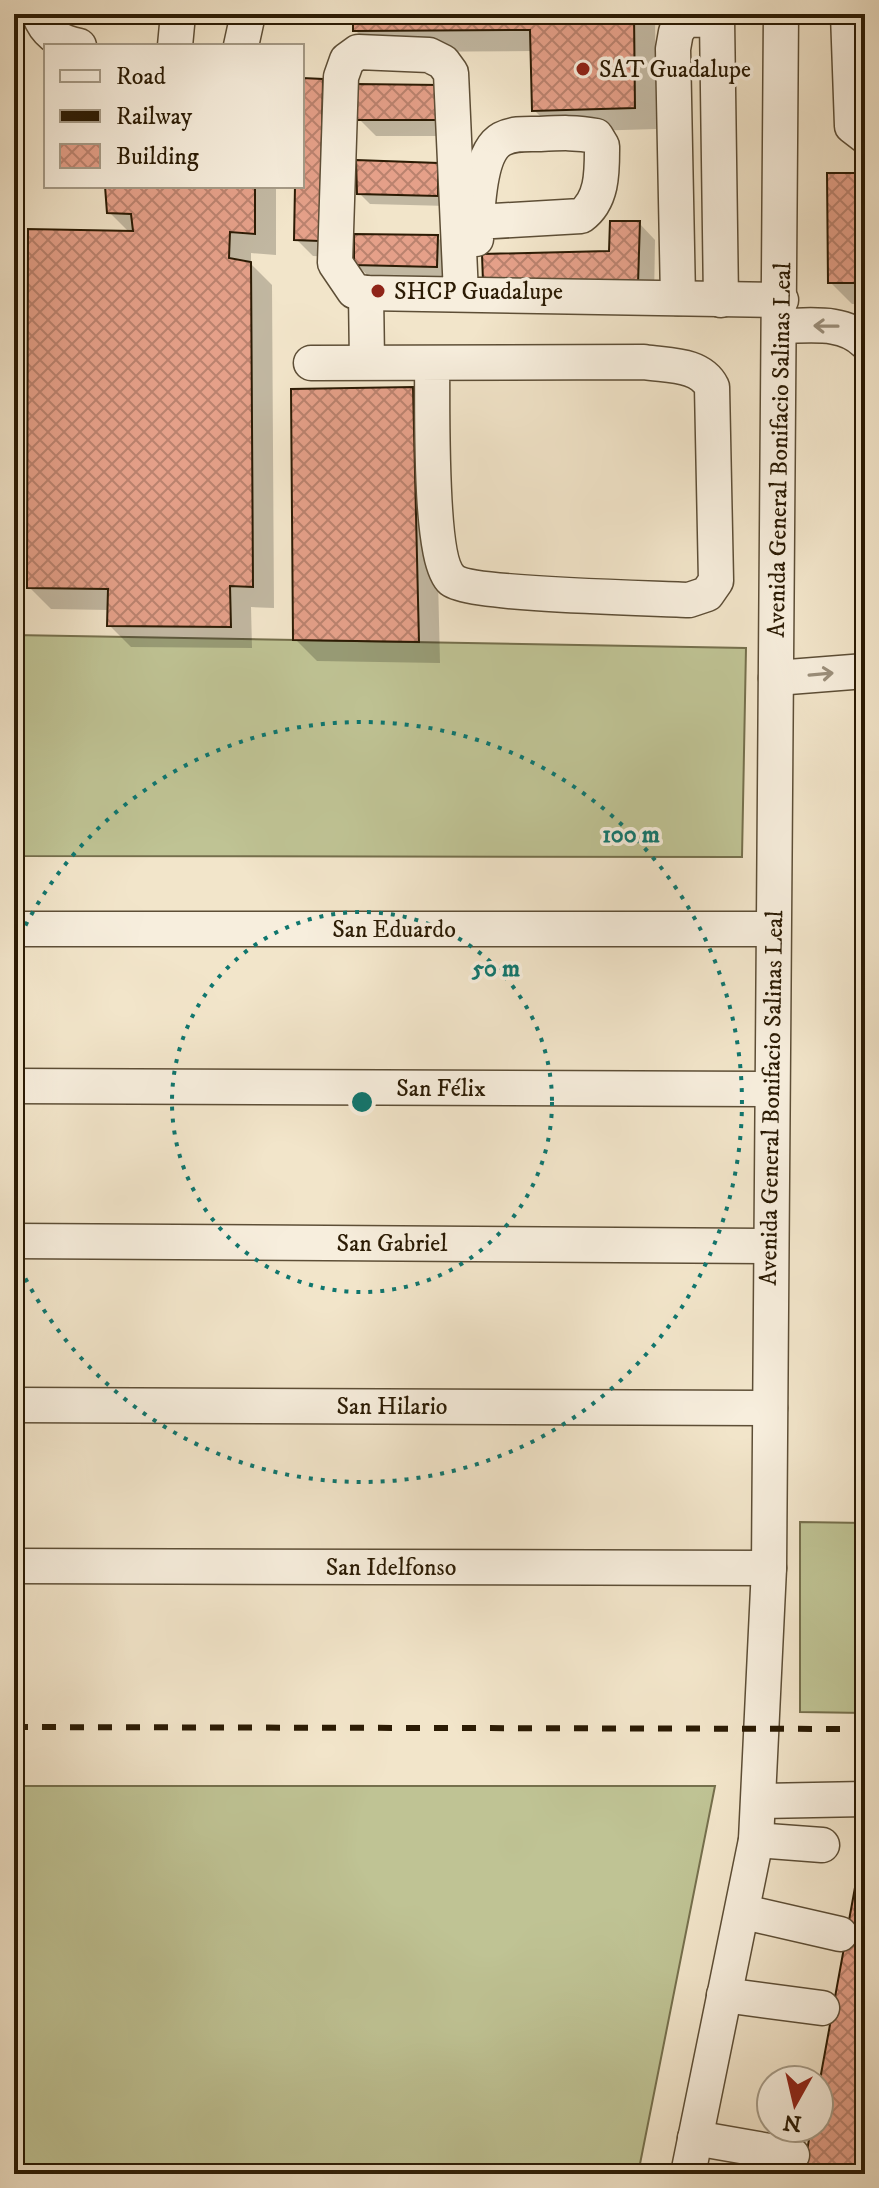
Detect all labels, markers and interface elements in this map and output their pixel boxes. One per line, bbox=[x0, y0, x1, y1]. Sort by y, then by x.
legend bbox=[44, 44, 304, 188]
place label: SAT Guadalupe bbox=[599, 55, 751, 85]
marker: SAT Guadalupe bbox=[574, 60, 592, 78]
text: Road bbox=[116, 62, 166, 92]
text: Railway bbox=[116, 102, 193, 132]
text: Building bbox=[116, 142, 199, 172]
street label: Avenida General Bonifacio Salinas Leal bbox=[762, 261, 798, 638]
place label: SHCP Guadalupe bbox=[394, 277, 563, 307]
marker: SHCP Guadalupe bbox=[369, 282, 387, 300]
one-way arrow bbox=[813, 319, 840, 334]
one-way arrow bbox=[807, 666, 833, 681]
text: 100 m bbox=[602, 820, 660, 850]
street label: Avenida General Bonifacio Salinas Leal bbox=[754, 909, 790, 1286]
street label: San Eduardo bbox=[332, 915, 456, 945]
text: 50 m bbox=[471, 954, 520, 984]
street label: San Félix bbox=[396, 1074, 486, 1104]
centre of rings bbox=[348, 1088, 376, 1116]
street label: San Gabriel bbox=[337, 1229, 448, 1259]
street label: San Hilario bbox=[337, 1392, 448, 1422]
street label: San Idelfonso bbox=[326, 1553, 456, 1583]
north arrow bbox=[755, 2064, 835, 2144]
text: N bbox=[782, 2108, 803, 2137]

